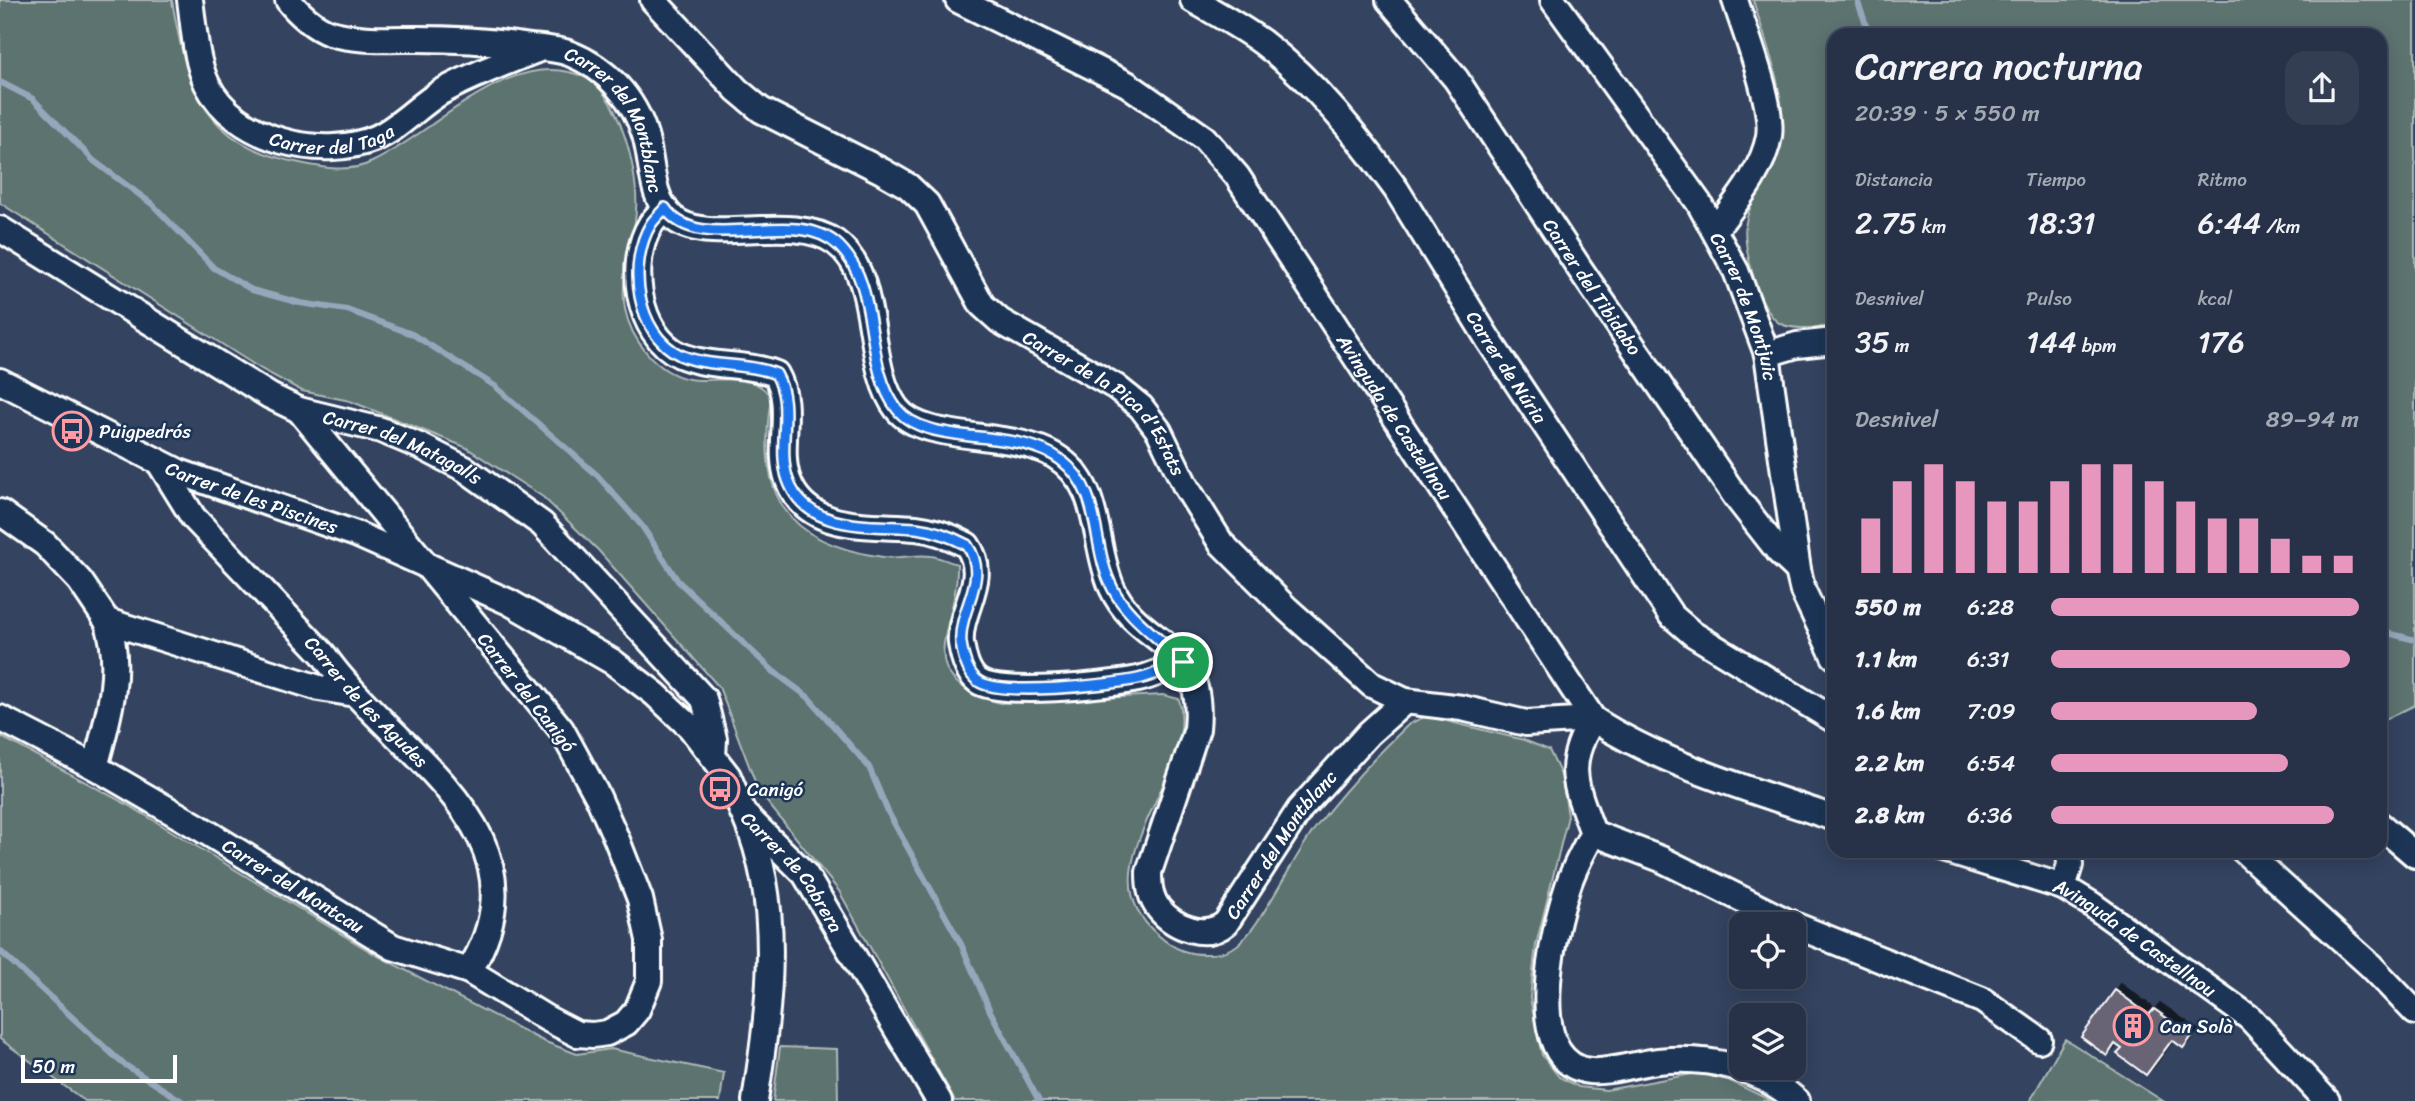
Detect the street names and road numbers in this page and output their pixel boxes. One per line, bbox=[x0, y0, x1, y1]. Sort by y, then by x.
street label: Carrer del Montblanc bbox=[559, 37, 672, 197]
street label: Carrer del Taga bbox=[265, 115, 402, 164]
street label: Carrer del Tibidabo bbox=[1534, 211, 1651, 363]
street label: Carrer de Montjuic bbox=[1701, 226, 1787, 383]
street label: Carrer de Núria bbox=[1457, 304, 1556, 431]
street label: Carrer de la Pica d'Estats bbox=[1016, 321, 1194, 482]
street label: Avinguda de Castellnou bbox=[1327, 326, 1461, 507]
street label: Carrer del Matagalls bbox=[320, 400, 489, 494]
street label: Carrer de les Piscines bbox=[160, 452, 343, 544]
street label: Carrer del Canigó bbox=[469, 625, 585, 760]
street label: Carrer de les Agudes bbox=[296, 628, 436, 776]
street label: Carrer del Montblanc bbox=[1217, 762, 1346, 926]
street label: Carrer de Cabrera bbox=[733, 803, 852, 939]
street label: Carrer del Montcau bbox=[215, 829, 371, 943]
street label: Avinguda de Castellnou bbox=[2048, 869, 2223, 1006]

